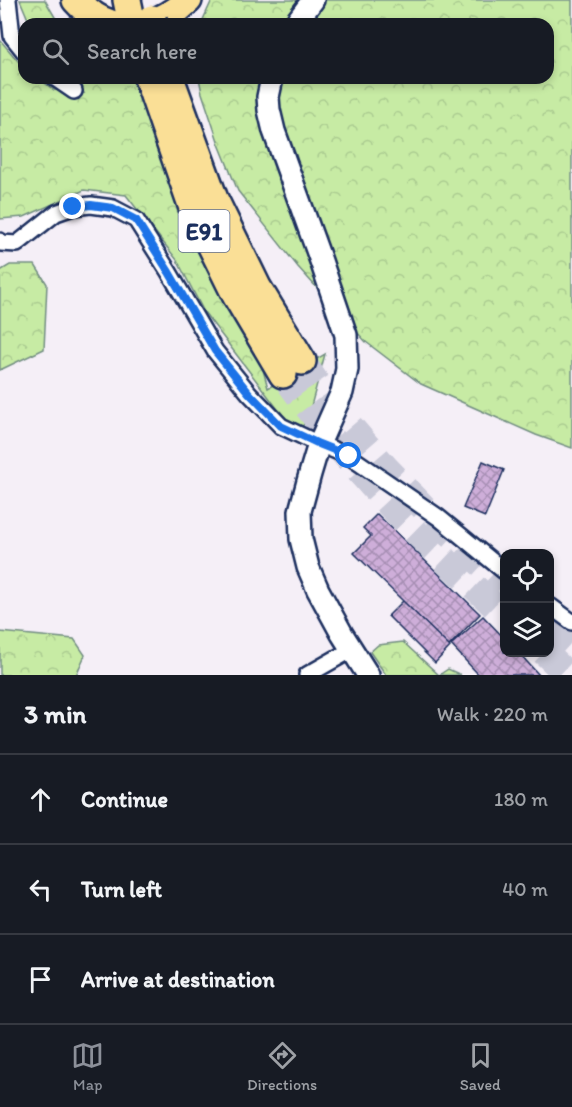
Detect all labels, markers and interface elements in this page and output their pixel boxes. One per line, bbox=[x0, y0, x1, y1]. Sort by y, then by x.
search box bbox=[18, 18, 554, 84]
icon: search bbox=[39, 35, 72, 68]
text: Search here bbox=[87, 38, 197, 65]
route end bbox=[59, 193, 85, 219]
road number: E91 bbox=[178, 210, 230, 252]
route start bbox=[335, 442, 361, 468]
map controls bbox=[500, 549, 554, 657]
button: locate bbox=[500, 549, 554, 603]
button: layers bbox=[500, 603, 554, 657]
text: 3 min bbox=[24, 698, 86, 730]
text: Walk · 220 m bbox=[437, 702, 548, 726]
icon: ahead bbox=[24, 783, 57, 816]
text: Continue bbox=[81, 786, 168, 813]
text: 180 m bbox=[494, 787, 548, 811]
icon: left bbox=[24, 873, 57, 906]
text: Turn left bbox=[81, 876, 162, 903]
text: 40 m bbox=[502, 877, 548, 901]
icon: arrive bbox=[24, 963, 57, 996]
text: Arrive at destination bbox=[81, 966, 275, 993]
tab: Map bbox=[71, 1039, 104, 1094]
tab: Directions bbox=[247, 1039, 317, 1094]
tab: Saved bbox=[460, 1039, 501, 1094]

